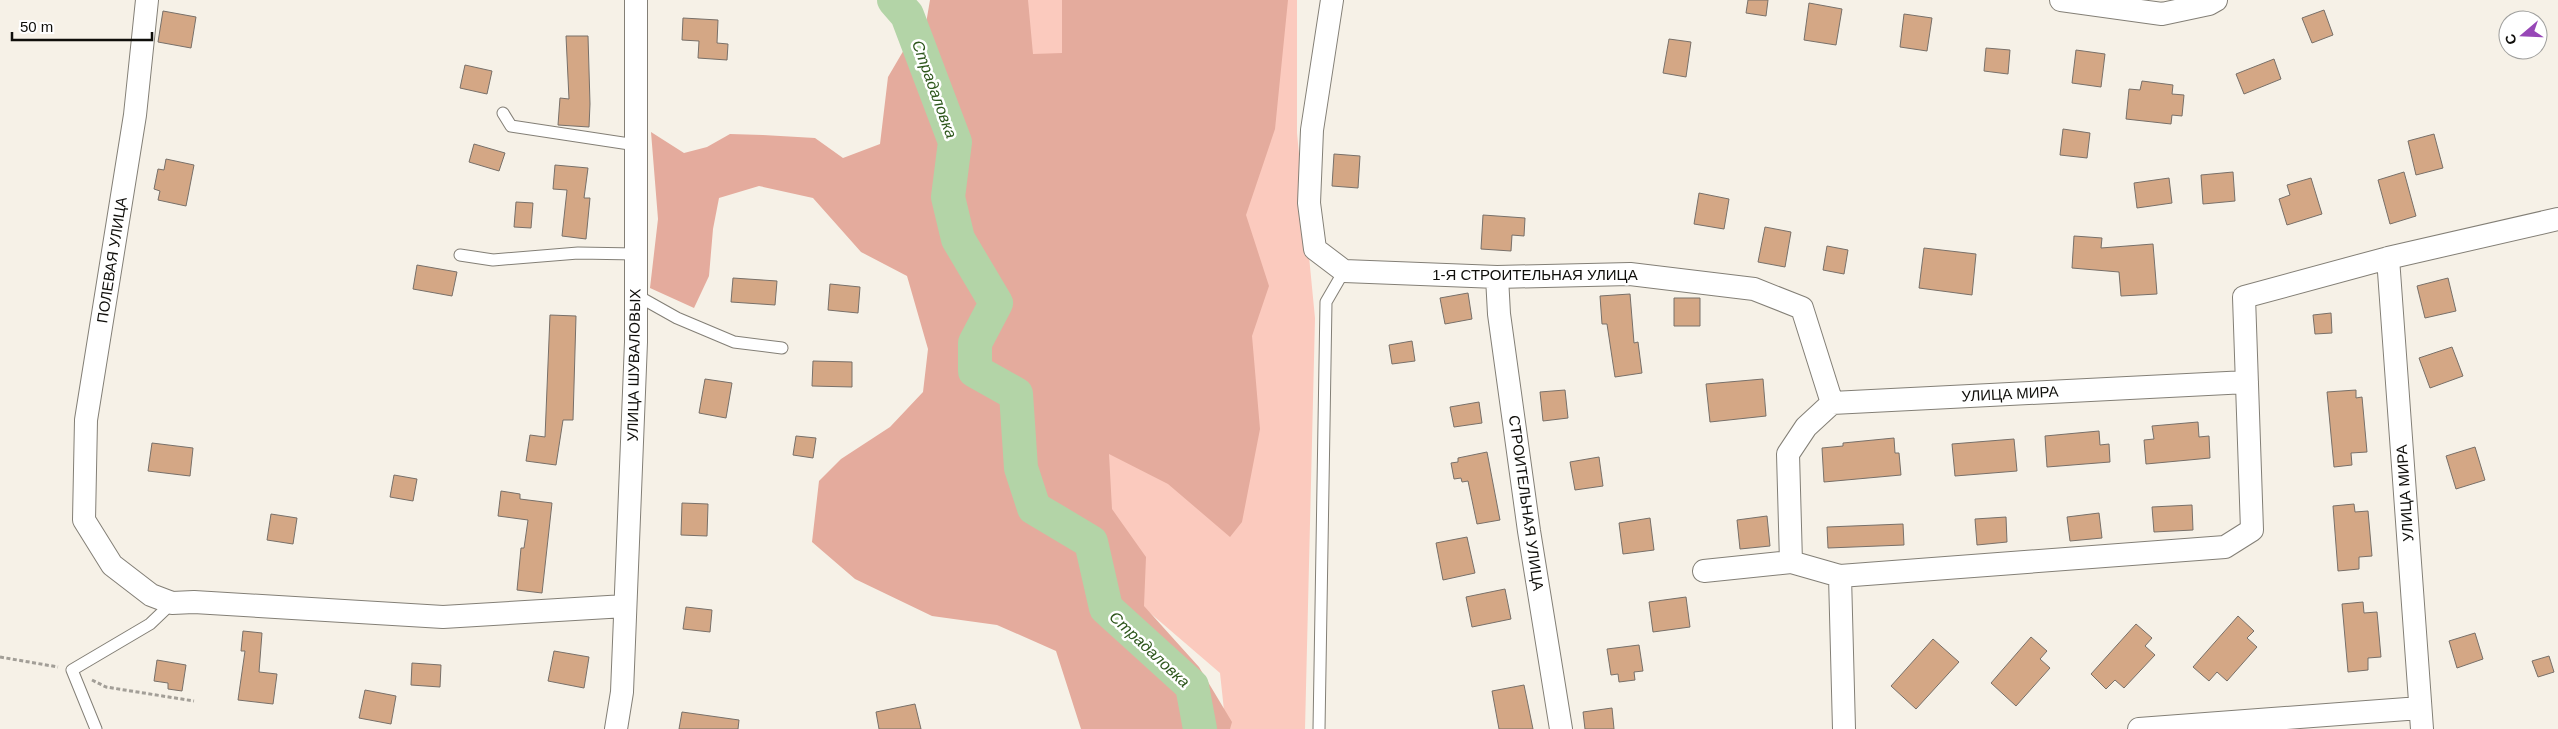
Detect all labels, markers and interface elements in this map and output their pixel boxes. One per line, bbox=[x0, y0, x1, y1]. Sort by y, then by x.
scale bar bbox=[12, 10, 152, 42]
north arrow bbox=[2498, 10, 2548, 60]
text: 50 m bbox=[20, 18, 53, 35]
text: С bbox=[2501, 32, 2520, 47]
water label: Страдаловка bbox=[909, 38, 960, 140]
street label: ПОЛЕВАЯ УЛИЦА bbox=[93, 196, 130, 324]
street label: 1-Я СТРОИТЕЛЬНАЯ УЛИЦА bbox=[1432, 266, 1638, 283]
street label: УЛИЦА ШУВАЛОВЫХ bbox=[624, 288, 643, 442]
street label: УЛИЦА МИРА bbox=[1961, 382, 2059, 405]
street label: СТРОИТЕЛЬНАЯ УЛИЦА bbox=[1506, 414, 1547, 592]
street label: УЛИЦА МИРА bbox=[2393, 444, 2416, 542]
water label: Страдаловка bbox=[1106, 608, 1193, 691]

